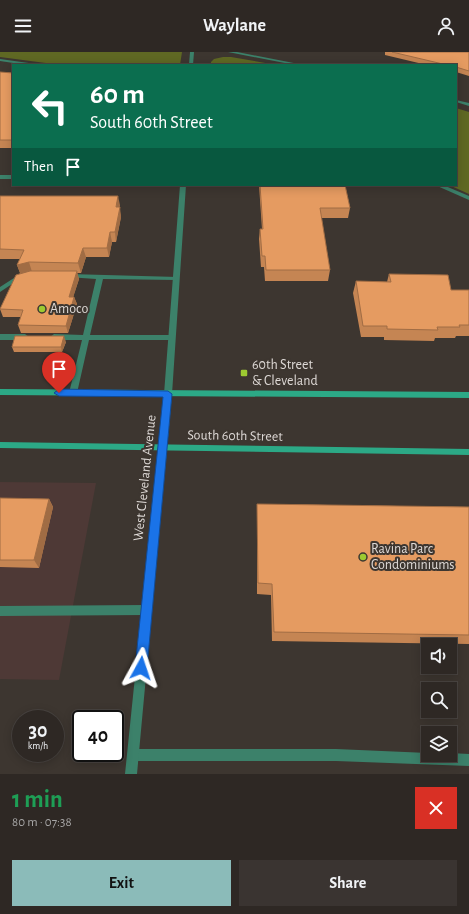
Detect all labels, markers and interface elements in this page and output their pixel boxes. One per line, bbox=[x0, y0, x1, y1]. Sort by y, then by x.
icon: menu bbox=[12, 15, 34, 37]
icon: person bbox=[435, 15, 457, 37]
text: Waylane bbox=[203, 17, 266, 35]
icon: left bbox=[24, 80, 76, 132]
text: 60 m bbox=[90, 81, 145, 109]
text: South 60th Street bbox=[90, 114, 213, 132]
icon: arrive bbox=[62, 156, 84, 178]
text: Then bbox=[24, 159, 54, 174]
place label: Amoco bbox=[50, 302, 88, 316]
marker: Amoco bbox=[37, 304, 47, 314]
pin bbox=[42, 352, 76, 393]
icon: arrive bbox=[48, 358, 70, 380]
place label: 60th Street & Cleveland bbox=[252, 358, 318, 388]
marker: 60th Street & Cleveland bbox=[239, 368, 249, 378]
street label: West Cleveland Avenue bbox=[131, 414, 159, 542]
street label: South 60th Street bbox=[187, 428, 283, 444]
place label: Ravina Parc Condominiums bbox=[371, 542, 455, 572]
marker: Ravina Parc Condominiums bbox=[358, 552, 368, 562]
map controls bbox=[421, 638, 457, 762]
button: sound bbox=[421, 638, 457, 674]
position arrow bbox=[120, 647, 162, 689]
button: search bbox=[421, 682, 457, 718]
speed limit sign: 40 bbox=[72, 710, 124, 762]
text: 30 bbox=[28, 721, 48, 741]
button: layers bbox=[421, 726, 457, 762]
text: km/h bbox=[28, 741, 48, 751]
button: close bbox=[415, 787, 457, 829]
text: 1 min bbox=[12, 788, 63, 812]
text: 80 m · 07:38 bbox=[12, 816, 72, 829]
button: Exit bbox=[12, 860, 231, 906]
button: Share bbox=[239, 860, 457, 906]

